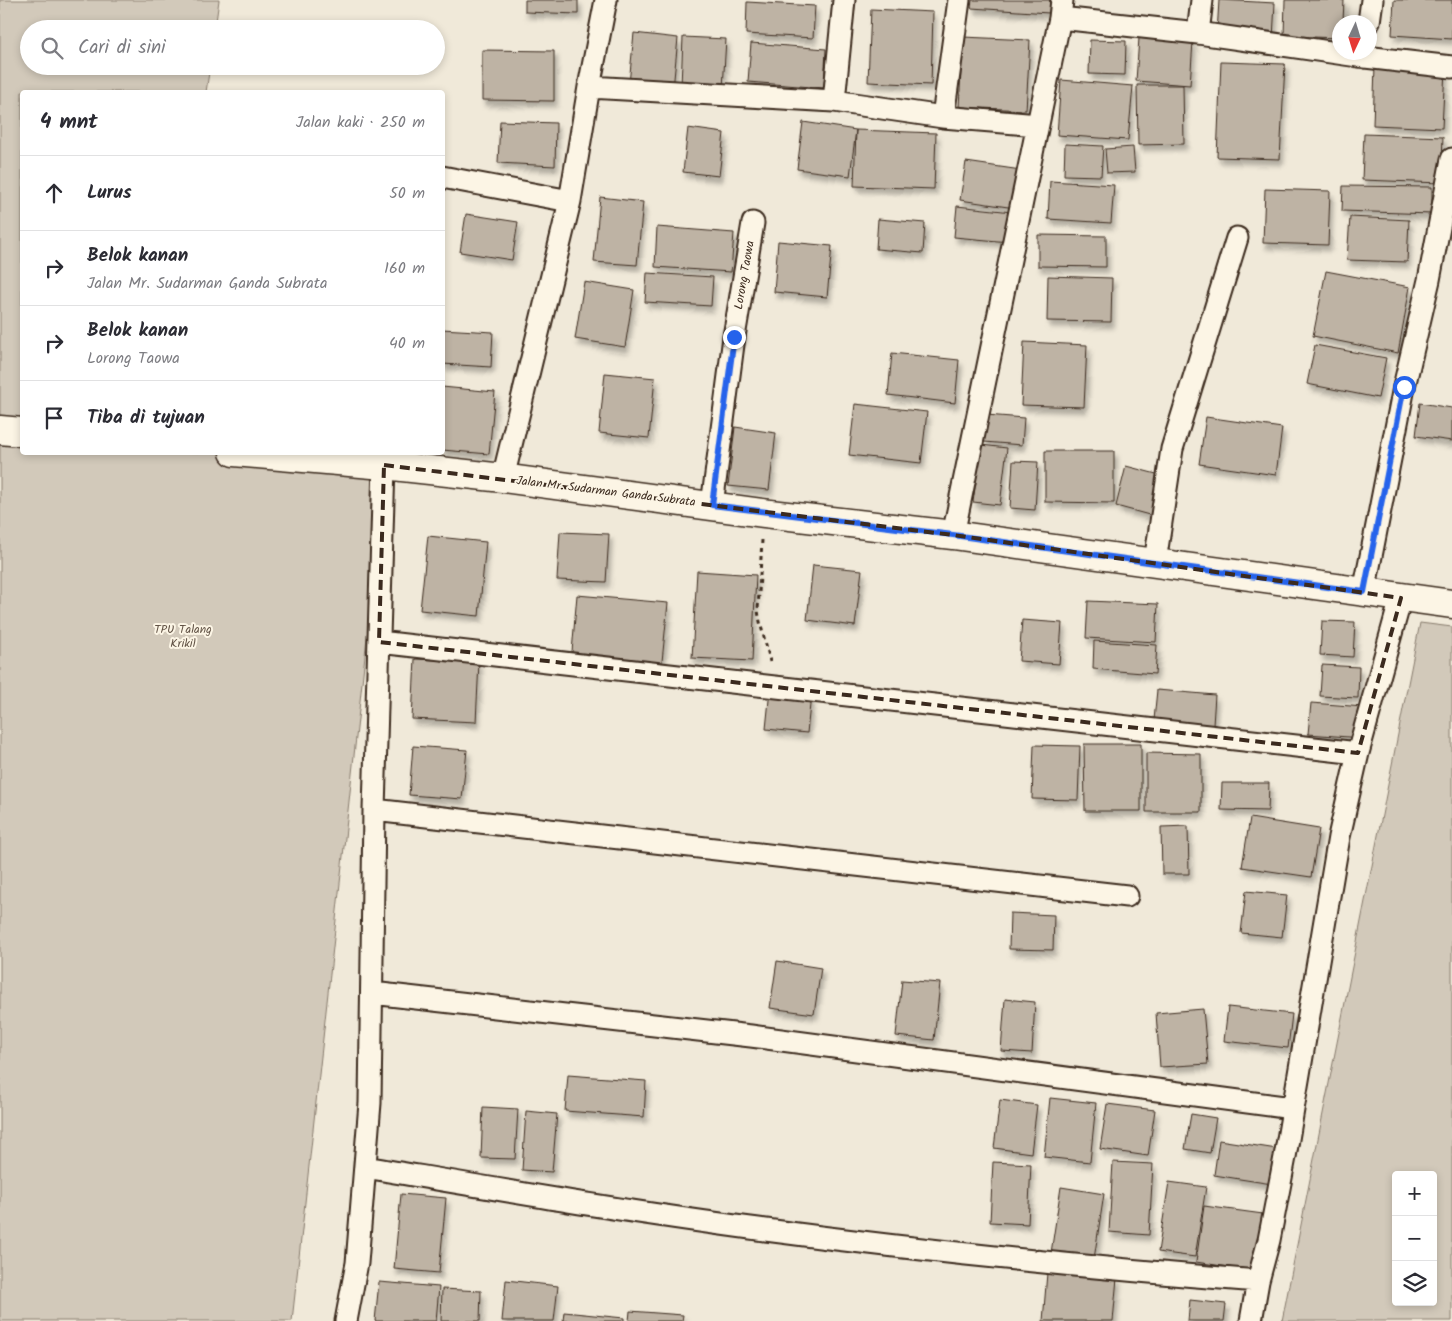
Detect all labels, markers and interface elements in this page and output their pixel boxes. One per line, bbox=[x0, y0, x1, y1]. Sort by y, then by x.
north arrow bbox=[1332, 15, 1377, 60]
search box bbox=[20, 20, 445, 75]
text: Cari di sini bbox=[78, 33, 166, 63]
icon: search bbox=[38, 34, 66, 62]
text: 4 mnt bbox=[40, 106, 98, 139]
text: Jalan kaki · 250 m bbox=[296, 110, 425, 135]
text: Lurus bbox=[87, 178, 132, 208]
icon: ahead bbox=[40, 179, 68, 207]
text: 50 m bbox=[389, 181, 425, 206]
street label: Lorong Taowa bbox=[729, 239, 760, 311]
text: Belok kanan bbox=[87, 241, 188, 271]
icon: right bbox=[40, 254, 68, 282]
text: 160 m bbox=[384, 256, 425, 281]
text: Jalan Mr. Sudarman Ganda Subrata bbox=[87, 271, 327, 296]
text: Belok kanan bbox=[87, 316, 188, 346]
route end bbox=[723, 326, 746, 349]
icon: right bbox=[40, 329, 68, 357]
text: 40 m bbox=[389, 331, 425, 356]
text: Lorong Taowa bbox=[87, 346, 180, 371]
route start bbox=[1393, 376, 1416, 399]
text: Tiba di tujuan bbox=[87, 403, 205, 433]
icon: arrive bbox=[40, 404, 68, 432]
street label: Jalan Mr. Sudarman Ganda Subrata bbox=[515, 471, 697, 512]
park label: TPU Talang Krikil bbox=[154, 620, 212, 653]
map controls bbox=[1392, 1171, 1437, 1306]
button: + bbox=[1392, 1171, 1437, 1216]
button: − bbox=[1392, 1216, 1437, 1261]
button: layers bbox=[1392, 1261, 1437, 1306]

